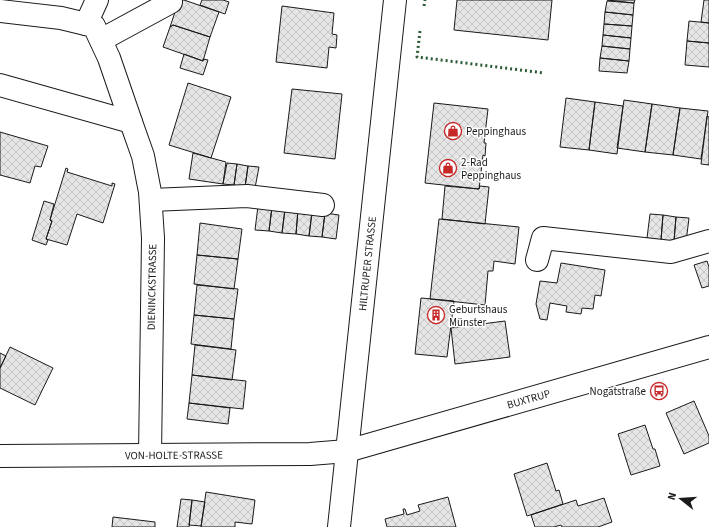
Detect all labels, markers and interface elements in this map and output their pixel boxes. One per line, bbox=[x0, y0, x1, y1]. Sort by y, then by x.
shop icon: Peppinghaus bbox=[443, 121, 463, 141]
place label: Peppinghaus bbox=[466, 124, 526, 139]
place label: 2-Rad Peppinghaus bbox=[461, 155, 521, 183]
shop icon: 2-Rad Peppinghaus bbox=[438, 158, 458, 178]
street label: HILTRUPER STRASSE bbox=[355, 215, 380, 312]
street label: DIENINCKSTRASSE bbox=[144, 244, 160, 330]
place label: Geburtshaus Münster bbox=[449, 302, 508, 330]
building icon: Geburtshaus Münster bbox=[426, 305, 446, 325]
bus stop icon: Nogatstraße bbox=[649, 381, 669, 401]
place label: Nogatstraße bbox=[590, 384, 647, 399]
street label: BUXTRUP bbox=[505, 386, 552, 412]
street label: VON-HOLTE-STRASSE bbox=[125, 447, 223, 463]
north arrow bbox=[661, 479, 701, 519]
text: N bbox=[664, 491, 680, 502]

